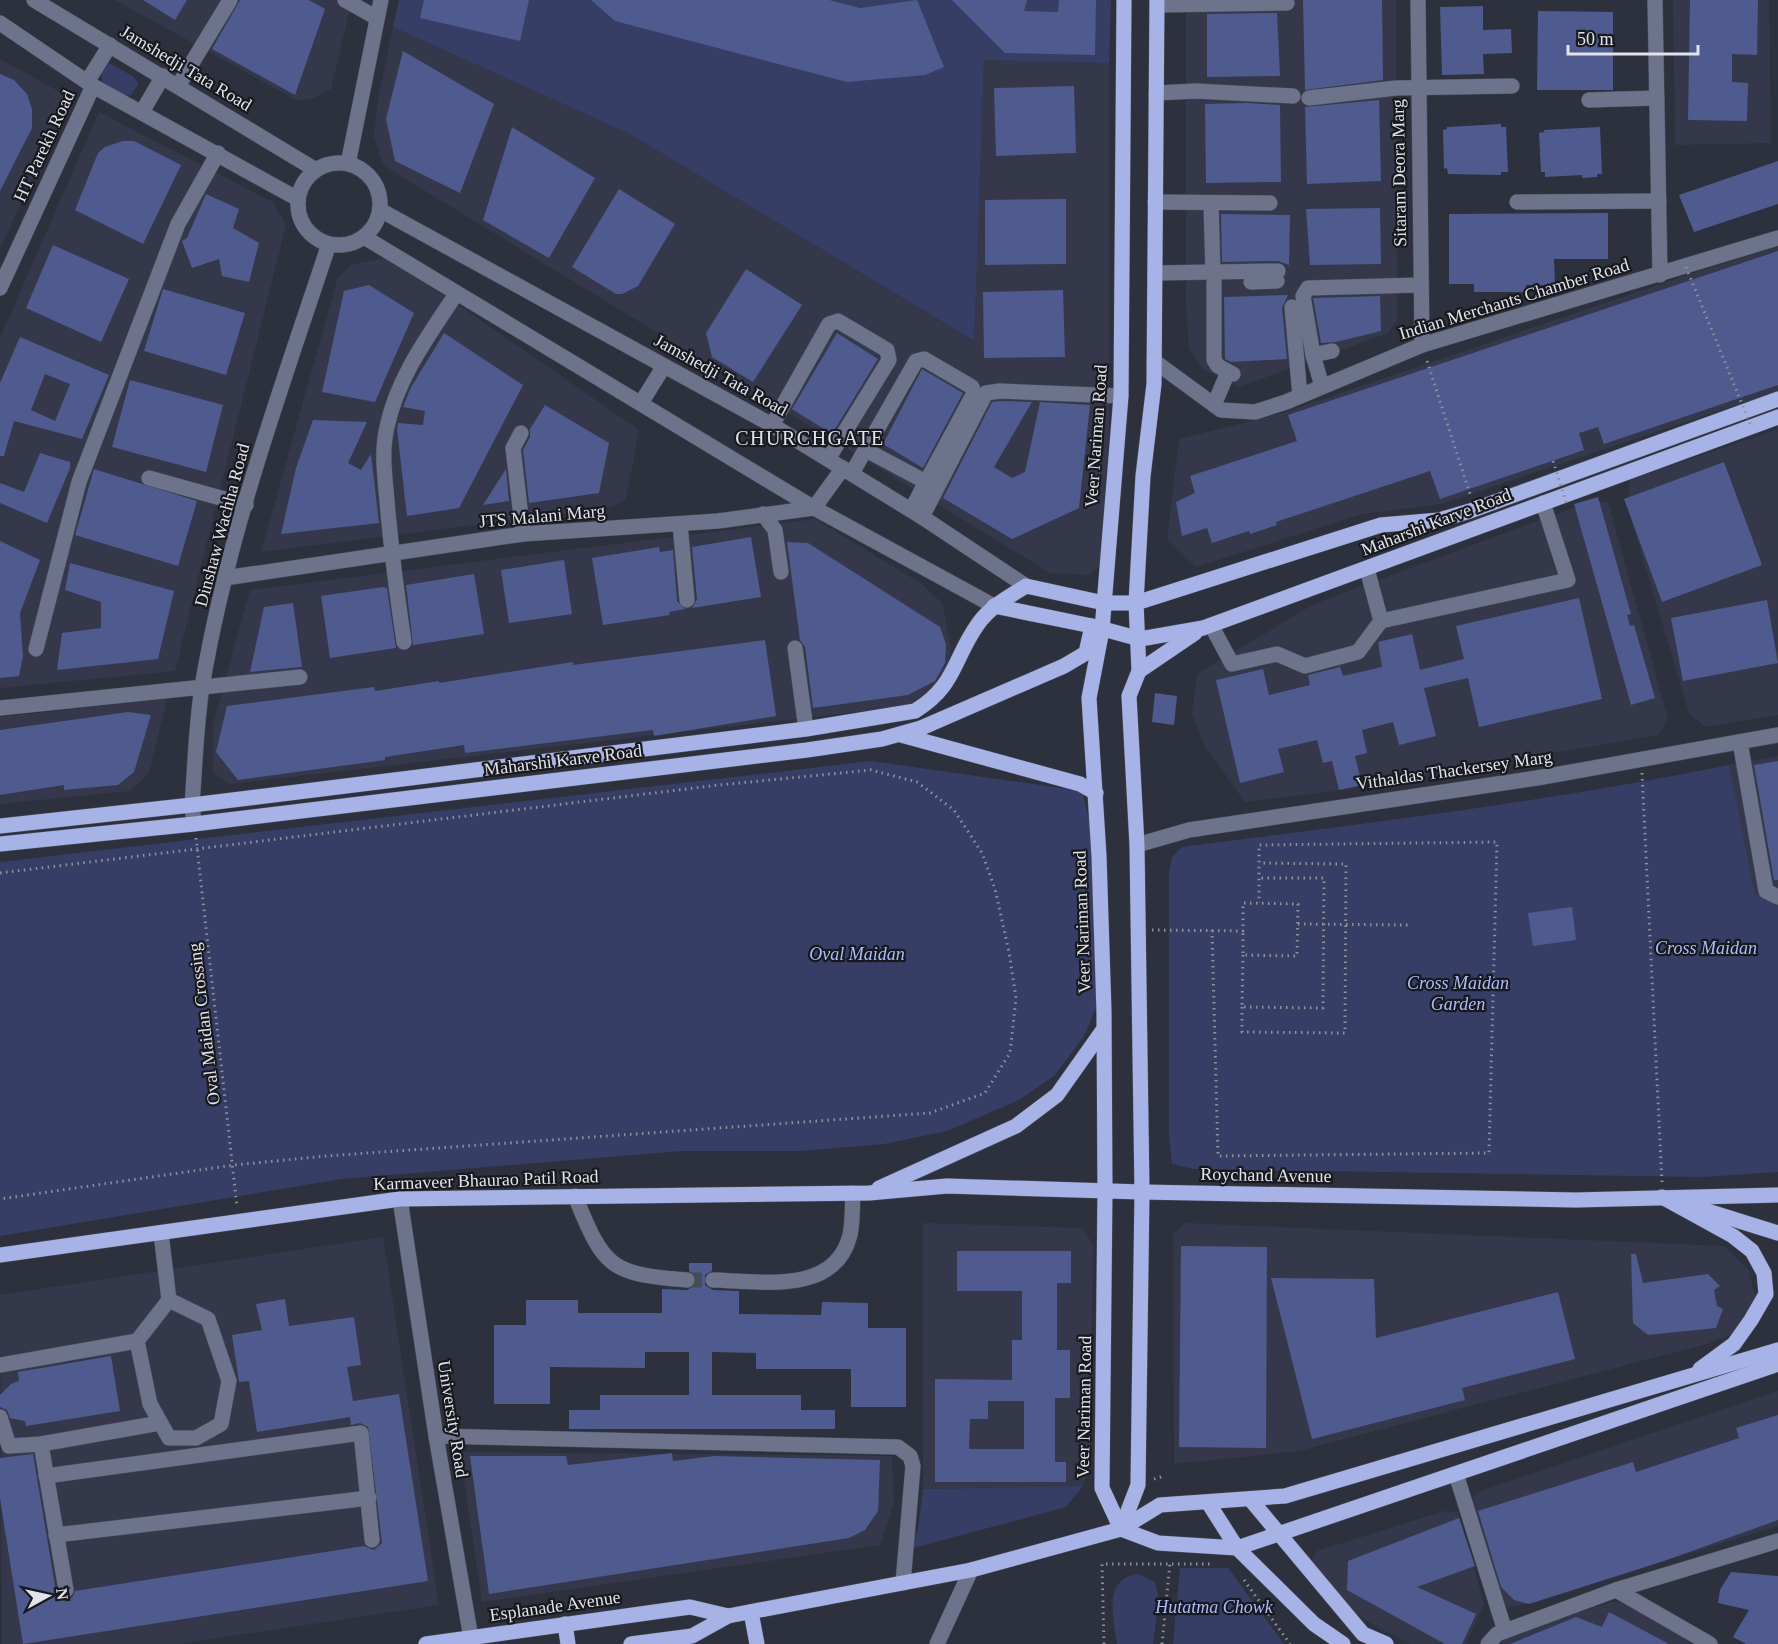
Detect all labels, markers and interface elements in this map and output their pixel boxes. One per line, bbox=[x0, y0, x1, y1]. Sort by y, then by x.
scale bar bbox=[1568, 18, 1698, 56]
street label: Jamshedji Tata Road bbox=[117, 21, 255, 115]
text: 50 m bbox=[1577, 29, 1614, 49]
street label: HT Parekh Road bbox=[9, 87, 79, 205]
street label: Sitaram Deora Marg bbox=[1388, 99, 1410, 247]
street label: Indian Merchants Chamber Road bbox=[1397, 254, 1631, 344]
street label: Jamshedji Tata Road bbox=[651, 330, 791, 420]
street label: Veer Nariman Road bbox=[1081, 364, 1111, 508]
district label: CHURCHGATE bbox=[735, 427, 885, 449]
street label: Dinshaw Wachha Road bbox=[191, 441, 253, 609]
street label: Maharshi Karve Road bbox=[1358, 484, 1514, 560]
street label: JTS Malani Marg bbox=[478, 501, 606, 531]
street label: Maharshi Karve Road bbox=[483, 740, 643, 780]
street label: Vithaldas Thackersey Marg bbox=[1354, 746, 1554, 794]
street label: Veer Nariman Road bbox=[1070, 850, 1094, 994]
park label: Cross Maidan bbox=[1655, 938, 1757, 958]
street label: Oval Maidan Crossing bbox=[184, 942, 224, 1106]
park label: Oval Maidan bbox=[809, 944, 905, 964]
park label: Cross Maidan Garden bbox=[1407, 973, 1509, 1014]
street label: Roychand Avenue bbox=[1200, 1164, 1332, 1186]
street label: Karmaveer Bhaurao Patil Road bbox=[373, 1166, 599, 1194]
street label: Veer Nariman Road bbox=[1073, 1335, 1095, 1479]
street label: University Road bbox=[434, 1359, 472, 1479]
north arrow bbox=[18, 1566, 78, 1626]
text: N bbox=[53, 1587, 72, 1601]
street label: Esplanade Avenue bbox=[488, 1587, 622, 1625]
park label: Hutatma Chowk bbox=[1154, 1597, 1274, 1617]

